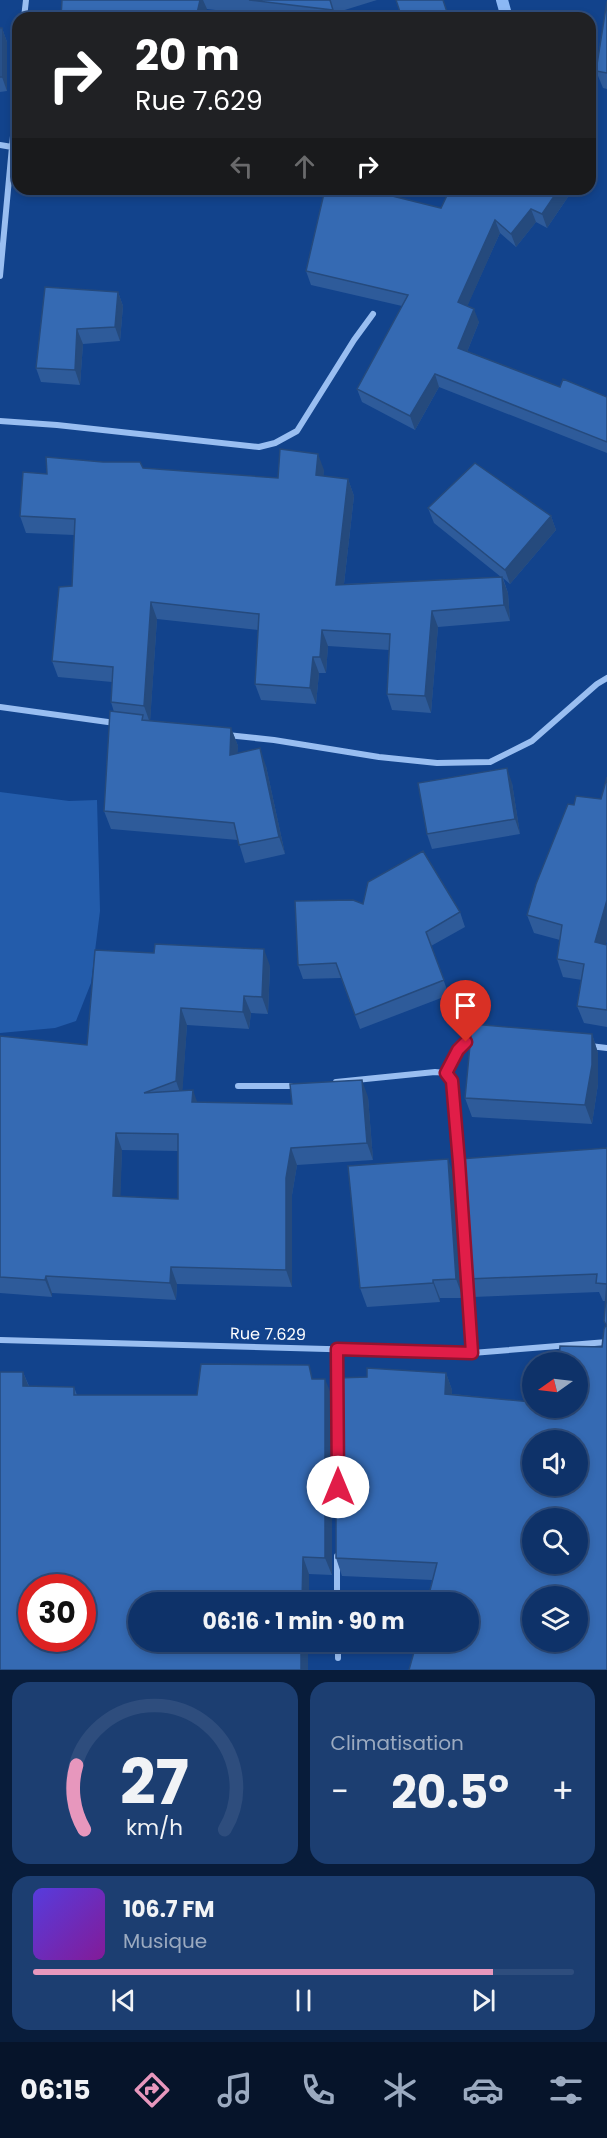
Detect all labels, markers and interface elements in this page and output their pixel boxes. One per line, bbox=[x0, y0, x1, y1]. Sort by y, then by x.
text: 20 m bbox=[135, 26, 240, 85]
icon: right bbox=[36, 36, 114, 114]
text: Rue 7.629 bbox=[135, 82, 263, 119]
icon: left bbox=[225, 150, 258, 183]
icon: ahead bbox=[288, 150, 321, 183]
icon: right bbox=[351, 150, 384, 183]
pin bbox=[440, 980, 491, 1042]
icon: arrive bbox=[449, 989, 482, 1022]
street label: Rue 7.629 bbox=[230, 1322, 306, 1346]
north arrow bbox=[522, 1352, 588, 1418]
map controls bbox=[522, 1352, 588, 1652]
button: sound bbox=[522, 1430, 588, 1496]
position arrow bbox=[306, 1455, 370, 1519]
button: search bbox=[522, 1508, 588, 1574]
speed limit sign: 30 bbox=[18, 1574, 96, 1652]
button: layers bbox=[522, 1586, 588, 1652]
text: 06:16 · 1 min · 90 m bbox=[202, 1606, 405, 1637]
text: Climatisation bbox=[331, 1729, 464, 1757]
text: 27 bbox=[120, 1738, 189, 1826]
text: 20.5° bbox=[391, 1761, 509, 1824]
text: − bbox=[331, 1768, 349, 1815]
text: + bbox=[551, 1768, 574, 1815]
text: km/h bbox=[126, 1812, 183, 1843]
text: 106.7 FM bbox=[123, 1894, 215, 1925]
text: Musique bbox=[123, 1927, 207, 1955]
icon: previous bbox=[107, 1984, 140, 2017]
icon: pause bbox=[287, 1984, 320, 2017]
icon: next bbox=[467, 1984, 500, 2017]
icon: directions bbox=[131, 2069, 173, 2111]
icon: music bbox=[214, 2069, 256, 2111]
icon: phone bbox=[297, 2069, 339, 2111]
icon: climate bbox=[379, 2069, 421, 2111]
icon: car bbox=[462, 2069, 504, 2111]
icon: filters bbox=[545, 2069, 587, 2111]
text: 06:15 bbox=[20, 2071, 91, 2108]

